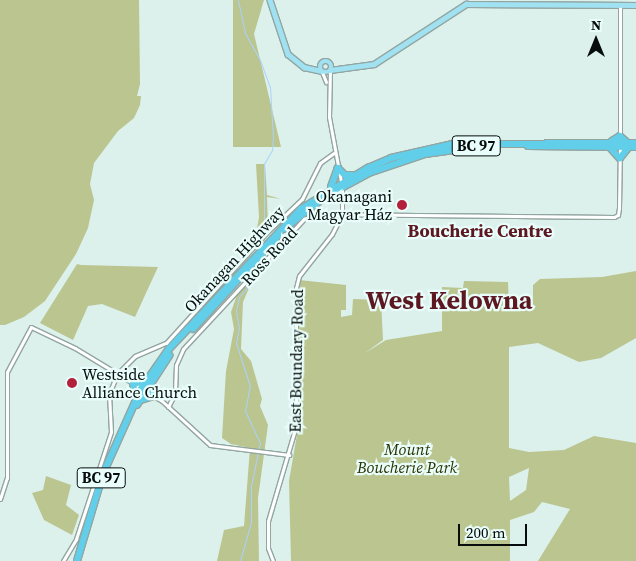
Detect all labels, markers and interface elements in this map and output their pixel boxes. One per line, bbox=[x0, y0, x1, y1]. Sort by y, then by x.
north arrow bbox=[571, 15, 621, 65]
text: N bbox=[591, 15, 601, 35]
road number: BC 97 bbox=[451, 134, 501, 158]
place label: Okanagani Magyar Ház bbox=[307, 186, 392, 224]
marker: Okanagani Magyar Ház bbox=[396, 199, 408, 211]
street label: Okanagan Highway bbox=[180, 202, 288, 316]
district label: Boucherie Centre bbox=[408, 220, 552, 242]
street label: Ross Road bbox=[237, 223, 301, 289]
district label: West Kelowna bbox=[365, 285, 533, 317]
street label: East Boundary Road bbox=[285, 289, 307, 433]
place label: Westside Alliance Church bbox=[82, 364, 197, 402]
marker: Westside Alliance Church bbox=[66, 377, 78, 389]
park label: Mount Boucherie Park bbox=[357, 439, 457, 477]
road number: BC 97 bbox=[76, 466, 126, 490]
scale bar bbox=[461, 514, 530, 546]
text: 200 m bbox=[466, 522, 506, 543]

